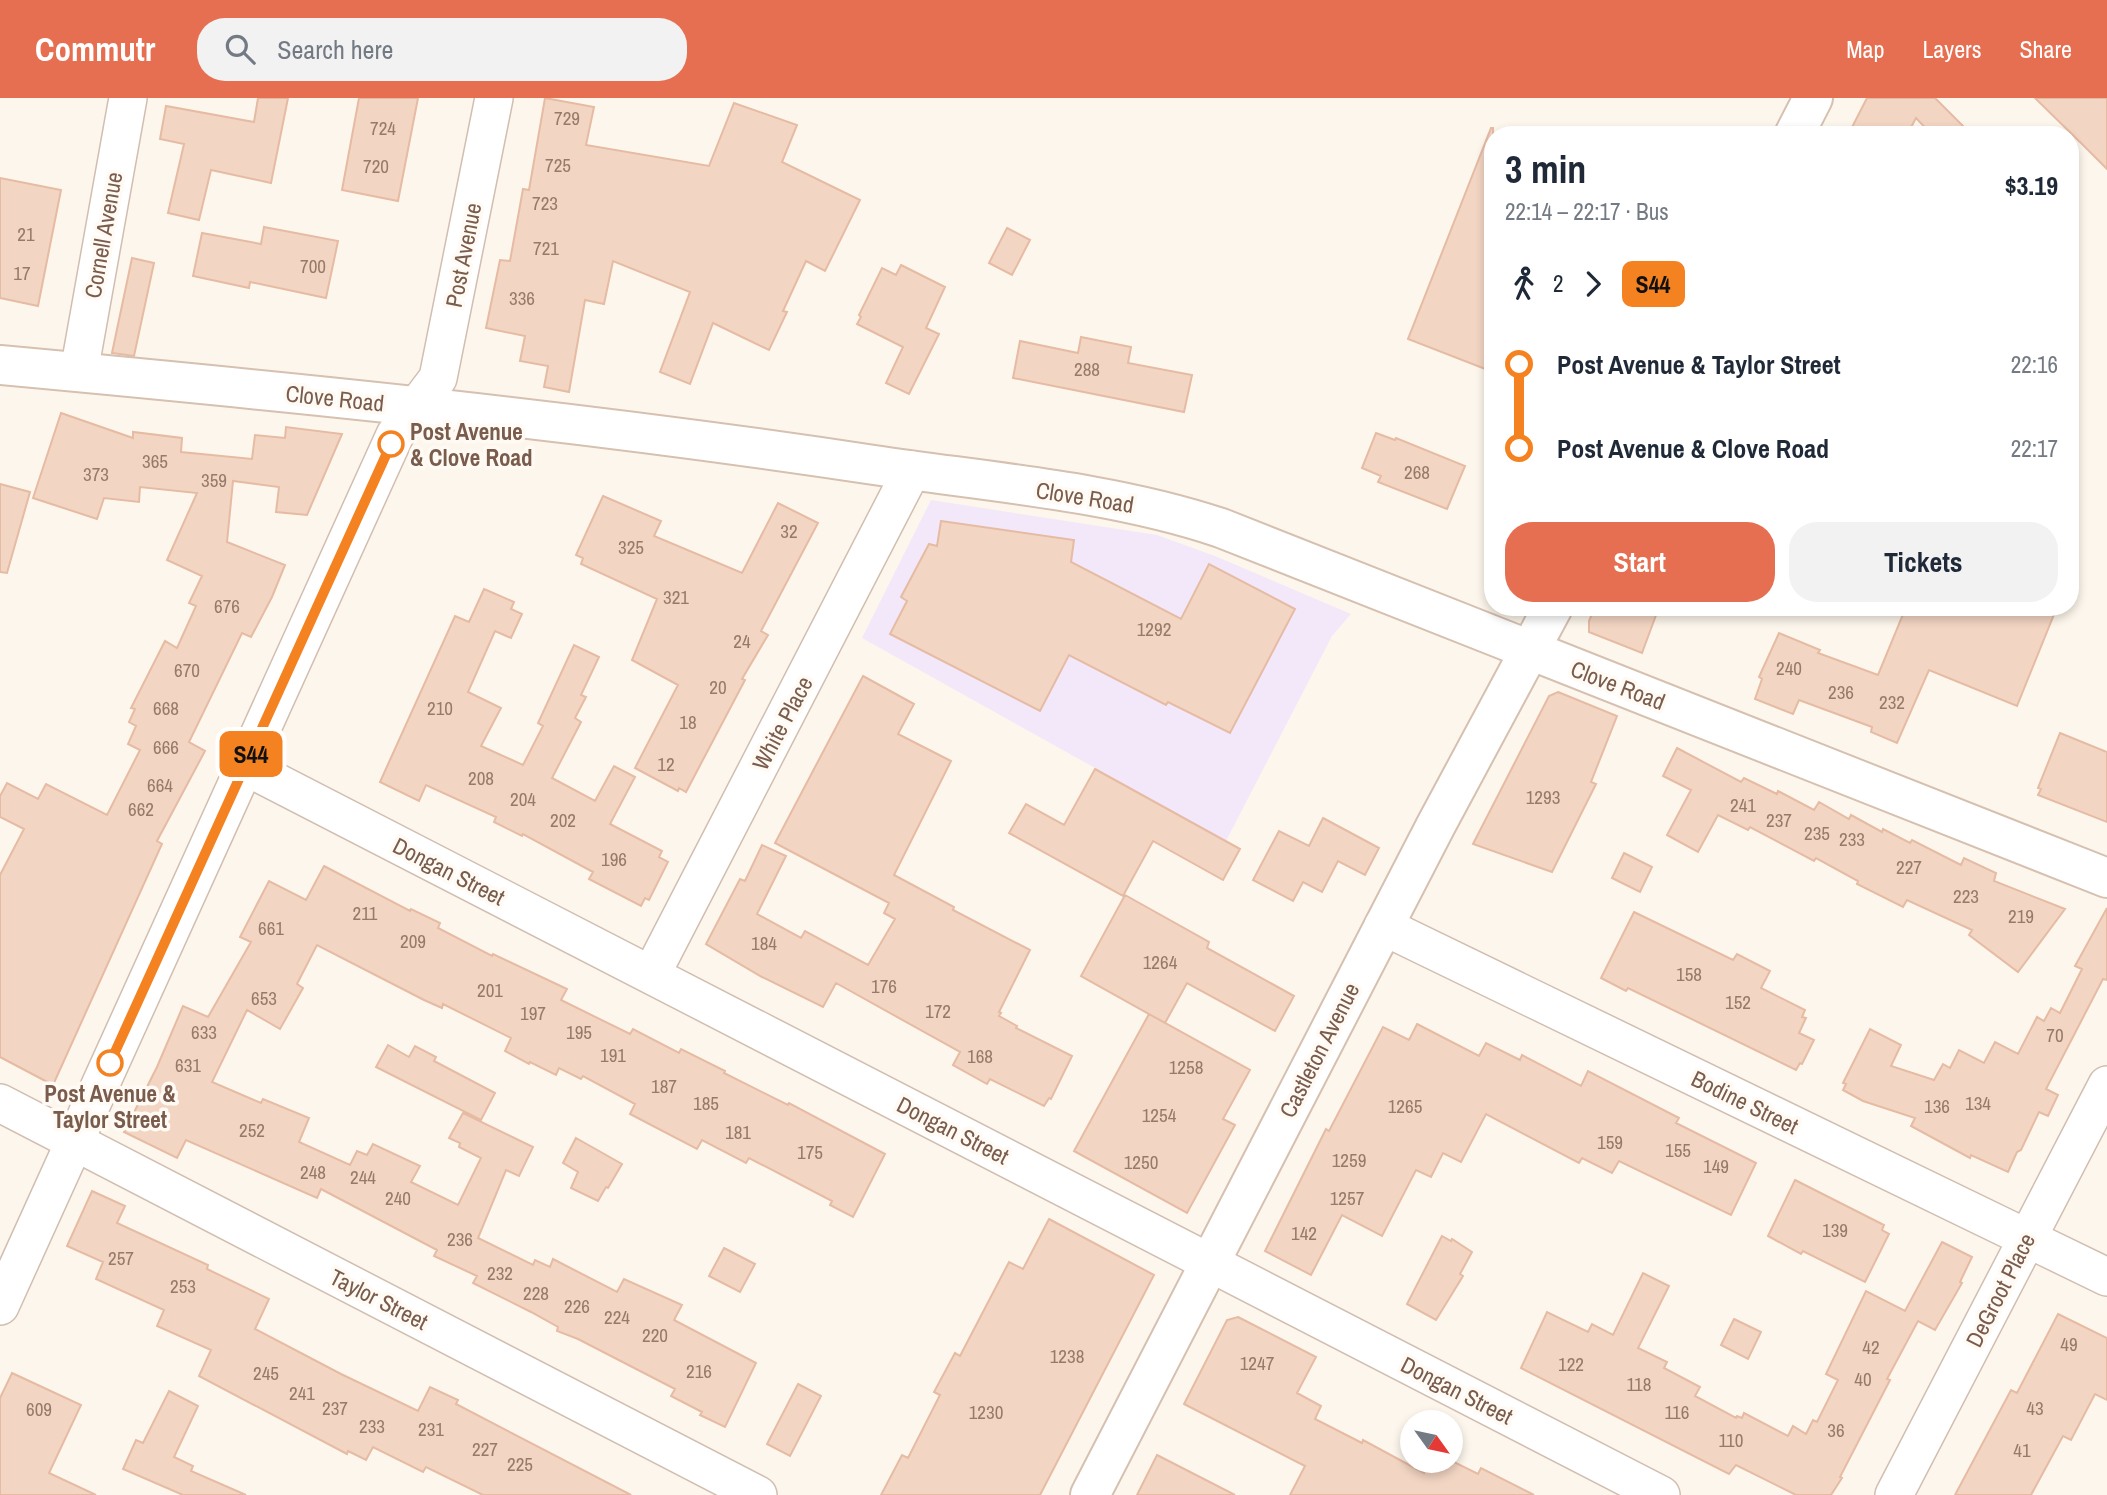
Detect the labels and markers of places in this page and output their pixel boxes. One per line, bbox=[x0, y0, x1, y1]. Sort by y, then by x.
place label: Post Avenue & Clove Road bbox=[410, 416, 533, 473]
marker: Post Avenue & Clove Road bbox=[378, 431, 404, 457]
marker: Post Avenue & Taylor Street bbox=[97, 1050, 123, 1076]
place label: Post Avenue & Taylor Street bbox=[44, 1078, 176, 1135]

